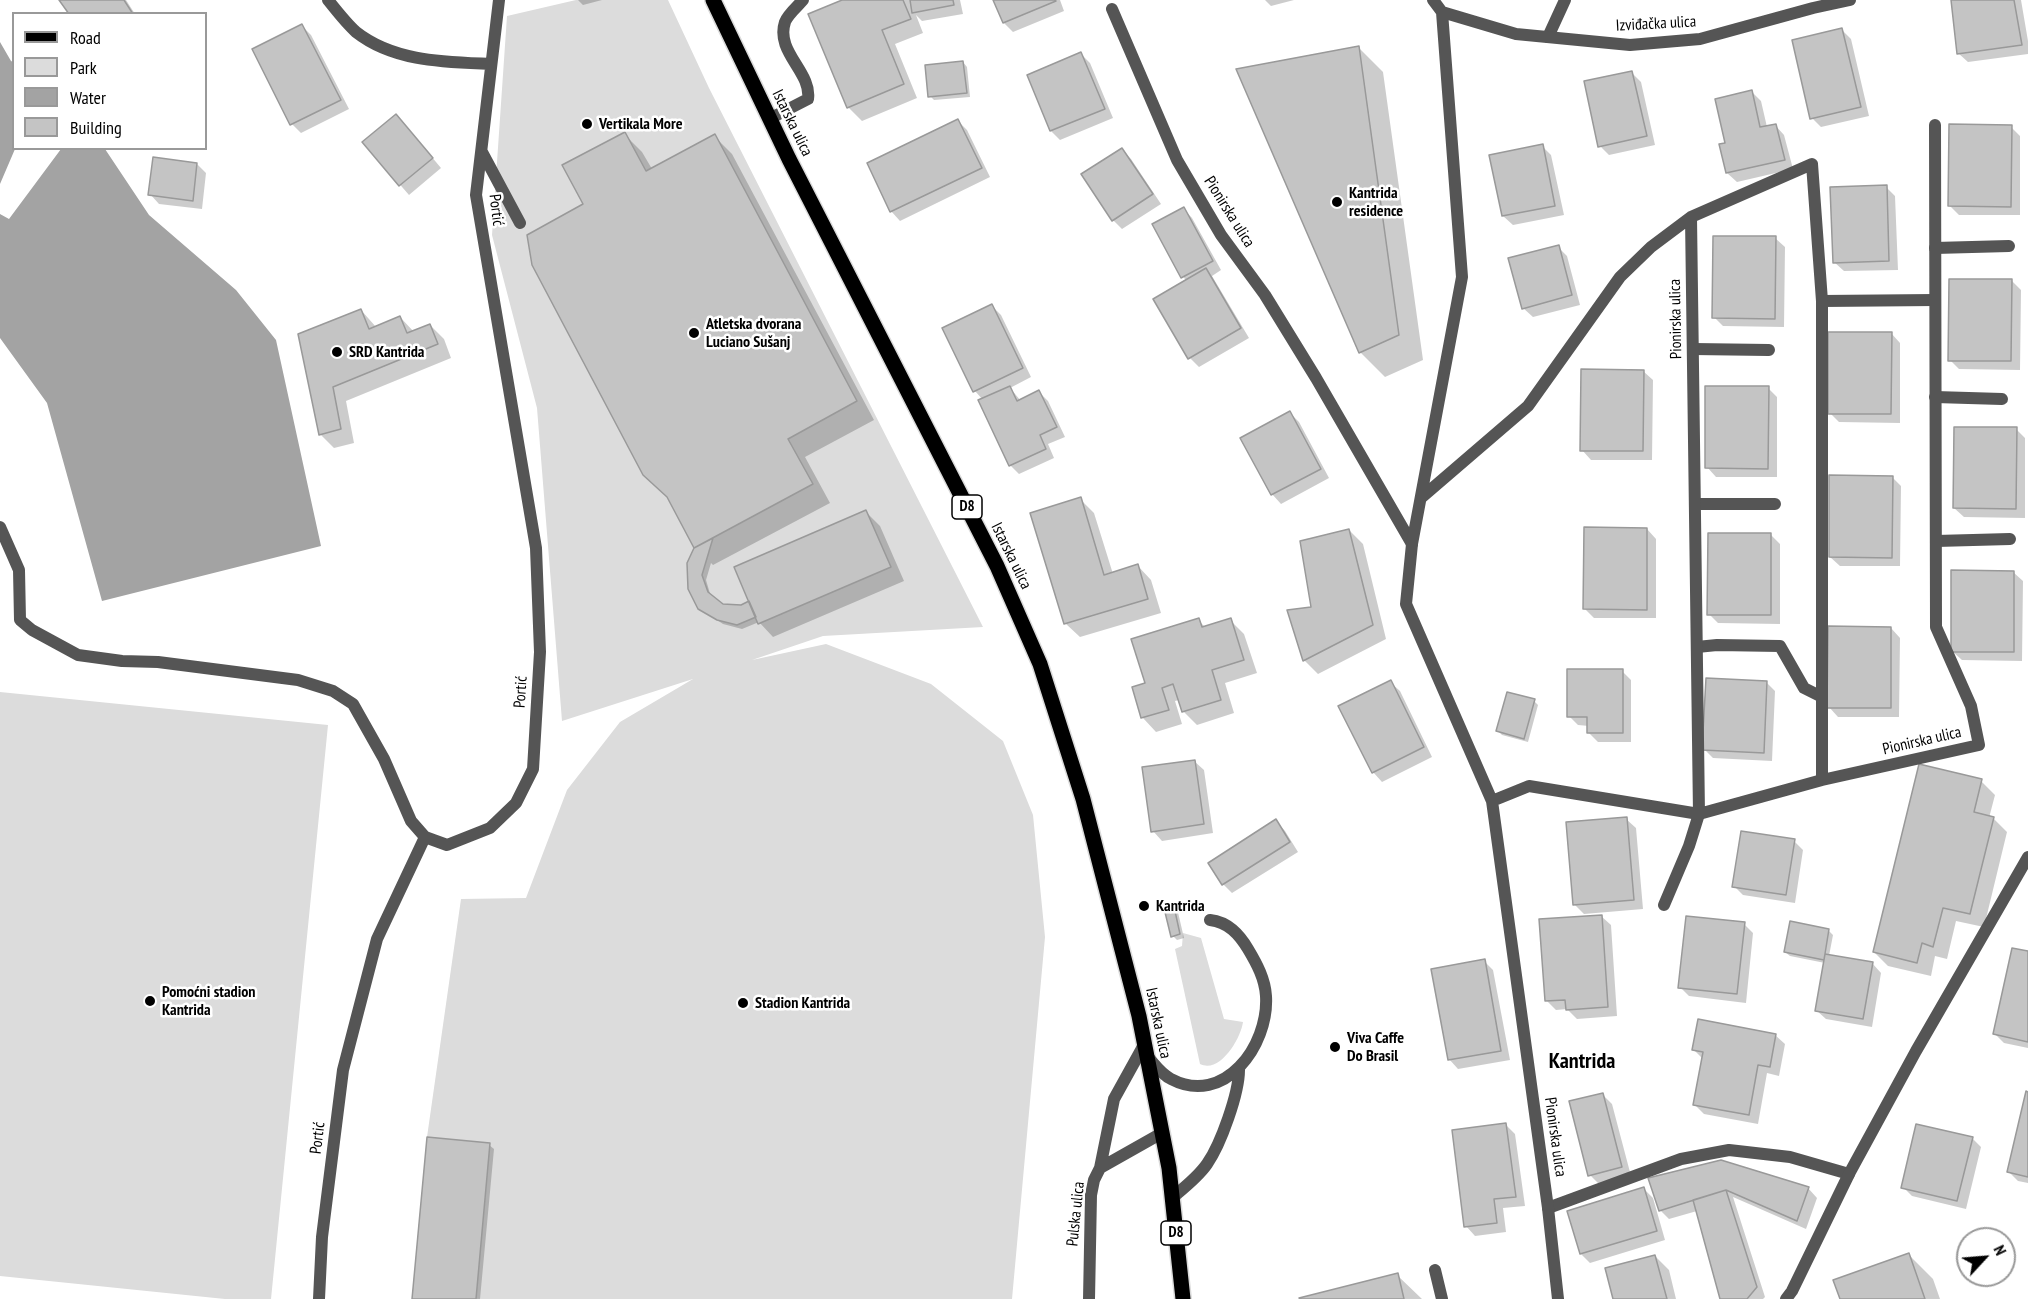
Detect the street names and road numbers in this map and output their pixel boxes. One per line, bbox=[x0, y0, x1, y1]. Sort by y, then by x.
street label: Izviđačka ulica bbox=[1615, 12, 1697, 36]
street label: Istarska ulica bbox=[768, 86, 816, 160]
street label: Pionirska ulica bbox=[1200, 173, 1258, 251]
street label: Portić bbox=[485, 193, 507, 227]
street label: Pionirska ulica bbox=[1666, 279, 1686, 359]
road number: D8 bbox=[952, 495, 982, 519]
street label: Istarska ulica bbox=[987, 519, 1035, 593]
street label: Portić bbox=[510, 675, 532, 709]
street label: Pionirska ulica bbox=[1881, 723, 1963, 759]
street label: Istarska ulica bbox=[1141, 986, 1175, 1060]
street label: Pionirska ulica bbox=[1540, 1096, 1570, 1178]
street label: Portić bbox=[307, 1121, 329, 1155]
street label: Pulska ulica bbox=[1063, 1181, 1089, 1247]
road number: D8 bbox=[1161, 1221, 1191, 1245]

